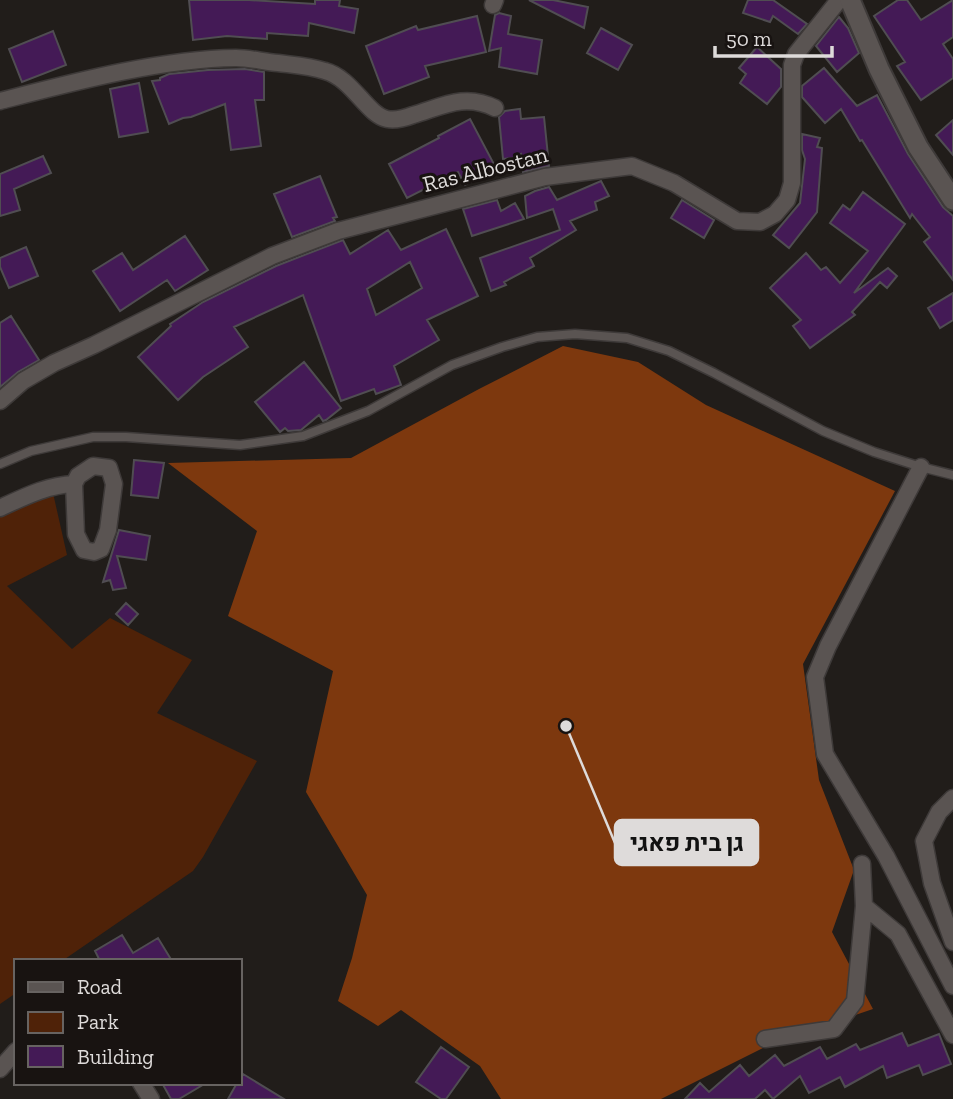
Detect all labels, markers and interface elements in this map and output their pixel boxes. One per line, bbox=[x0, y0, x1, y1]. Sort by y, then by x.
scale bar bbox=[715, 14, 832, 58]
text: 50 m bbox=[726, 26, 772, 51]
street label: Ras Albostan bbox=[420, 140, 550, 198]
callout: גן בית פאגי bbox=[615, 820, 758, 865]
text: גן בית פאגי bbox=[630, 828, 744, 857]
legend bbox=[14, 959, 242, 1085]
text: Road bbox=[77, 974, 123, 999]
text: Park bbox=[77, 1009, 119, 1034]
text: Building bbox=[77, 1044, 154, 1069]

